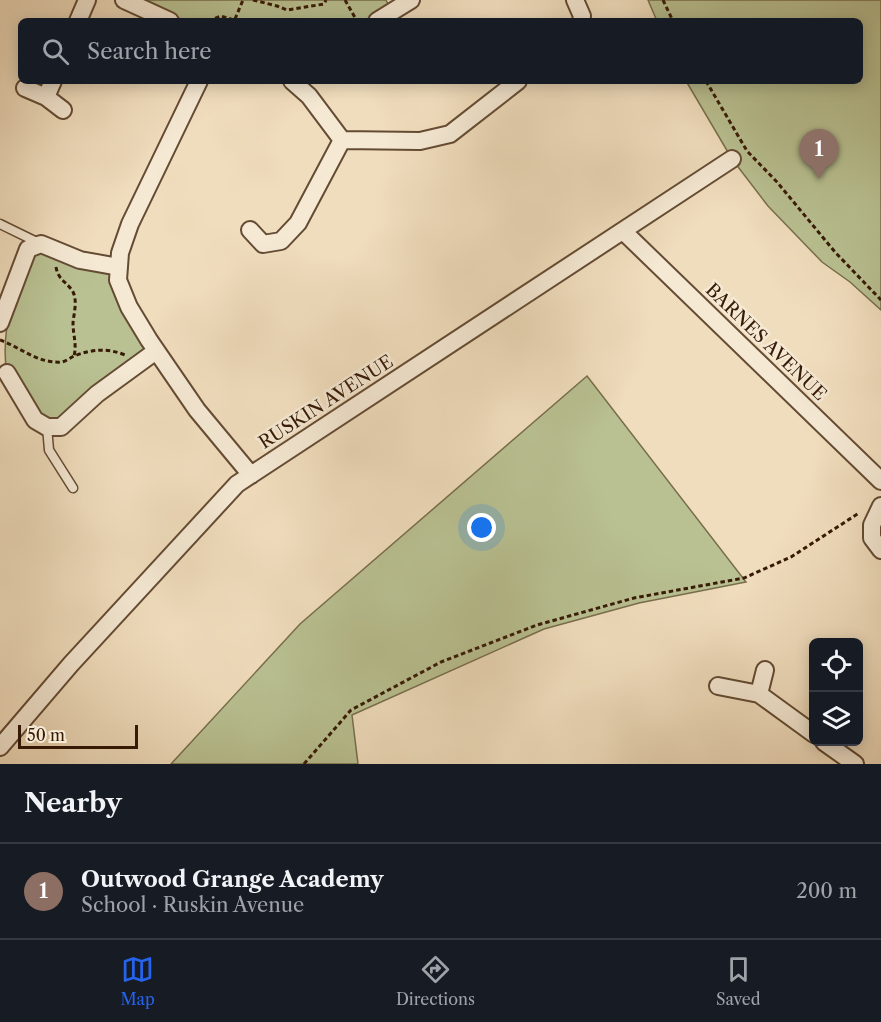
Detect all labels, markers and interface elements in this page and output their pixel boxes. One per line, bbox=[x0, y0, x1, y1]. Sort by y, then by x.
search box bbox=[18, 18, 863, 84]
icon: search bbox=[39, 35, 72, 68]
text: Search here bbox=[87, 38, 212, 65]
pin: 1 bbox=[800, 130, 838, 179]
street label: BARNES AVENUE bbox=[701, 279, 831, 405]
street label: RUSKIN AVENUE bbox=[255, 350, 397, 454]
your location bbox=[467, 513, 496, 542]
map controls bbox=[809, 638, 863, 746]
button: locate bbox=[809, 638, 863, 692]
button: layers bbox=[809, 692, 863, 746]
scale bar bbox=[18, 722, 138, 750]
text: 50 m bbox=[27, 725, 65, 745]
text: Nearby bbox=[24, 787, 122, 819]
text: Outwood Grange Academy bbox=[81, 866, 384, 893]
text: 1 bbox=[39, 879, 48, 903]
text: 200 m bbox=[796, 879, 857, 903]
text: School · Ruskin Avenue bbox=[81, 893, 304, 917]
tab: Map bbox=[121, 953, 155, 1009]
tab: Directions bbox=[396, 953, 475, 1009]
tab: Saved bbox=[716, 953, 760, 1009]

